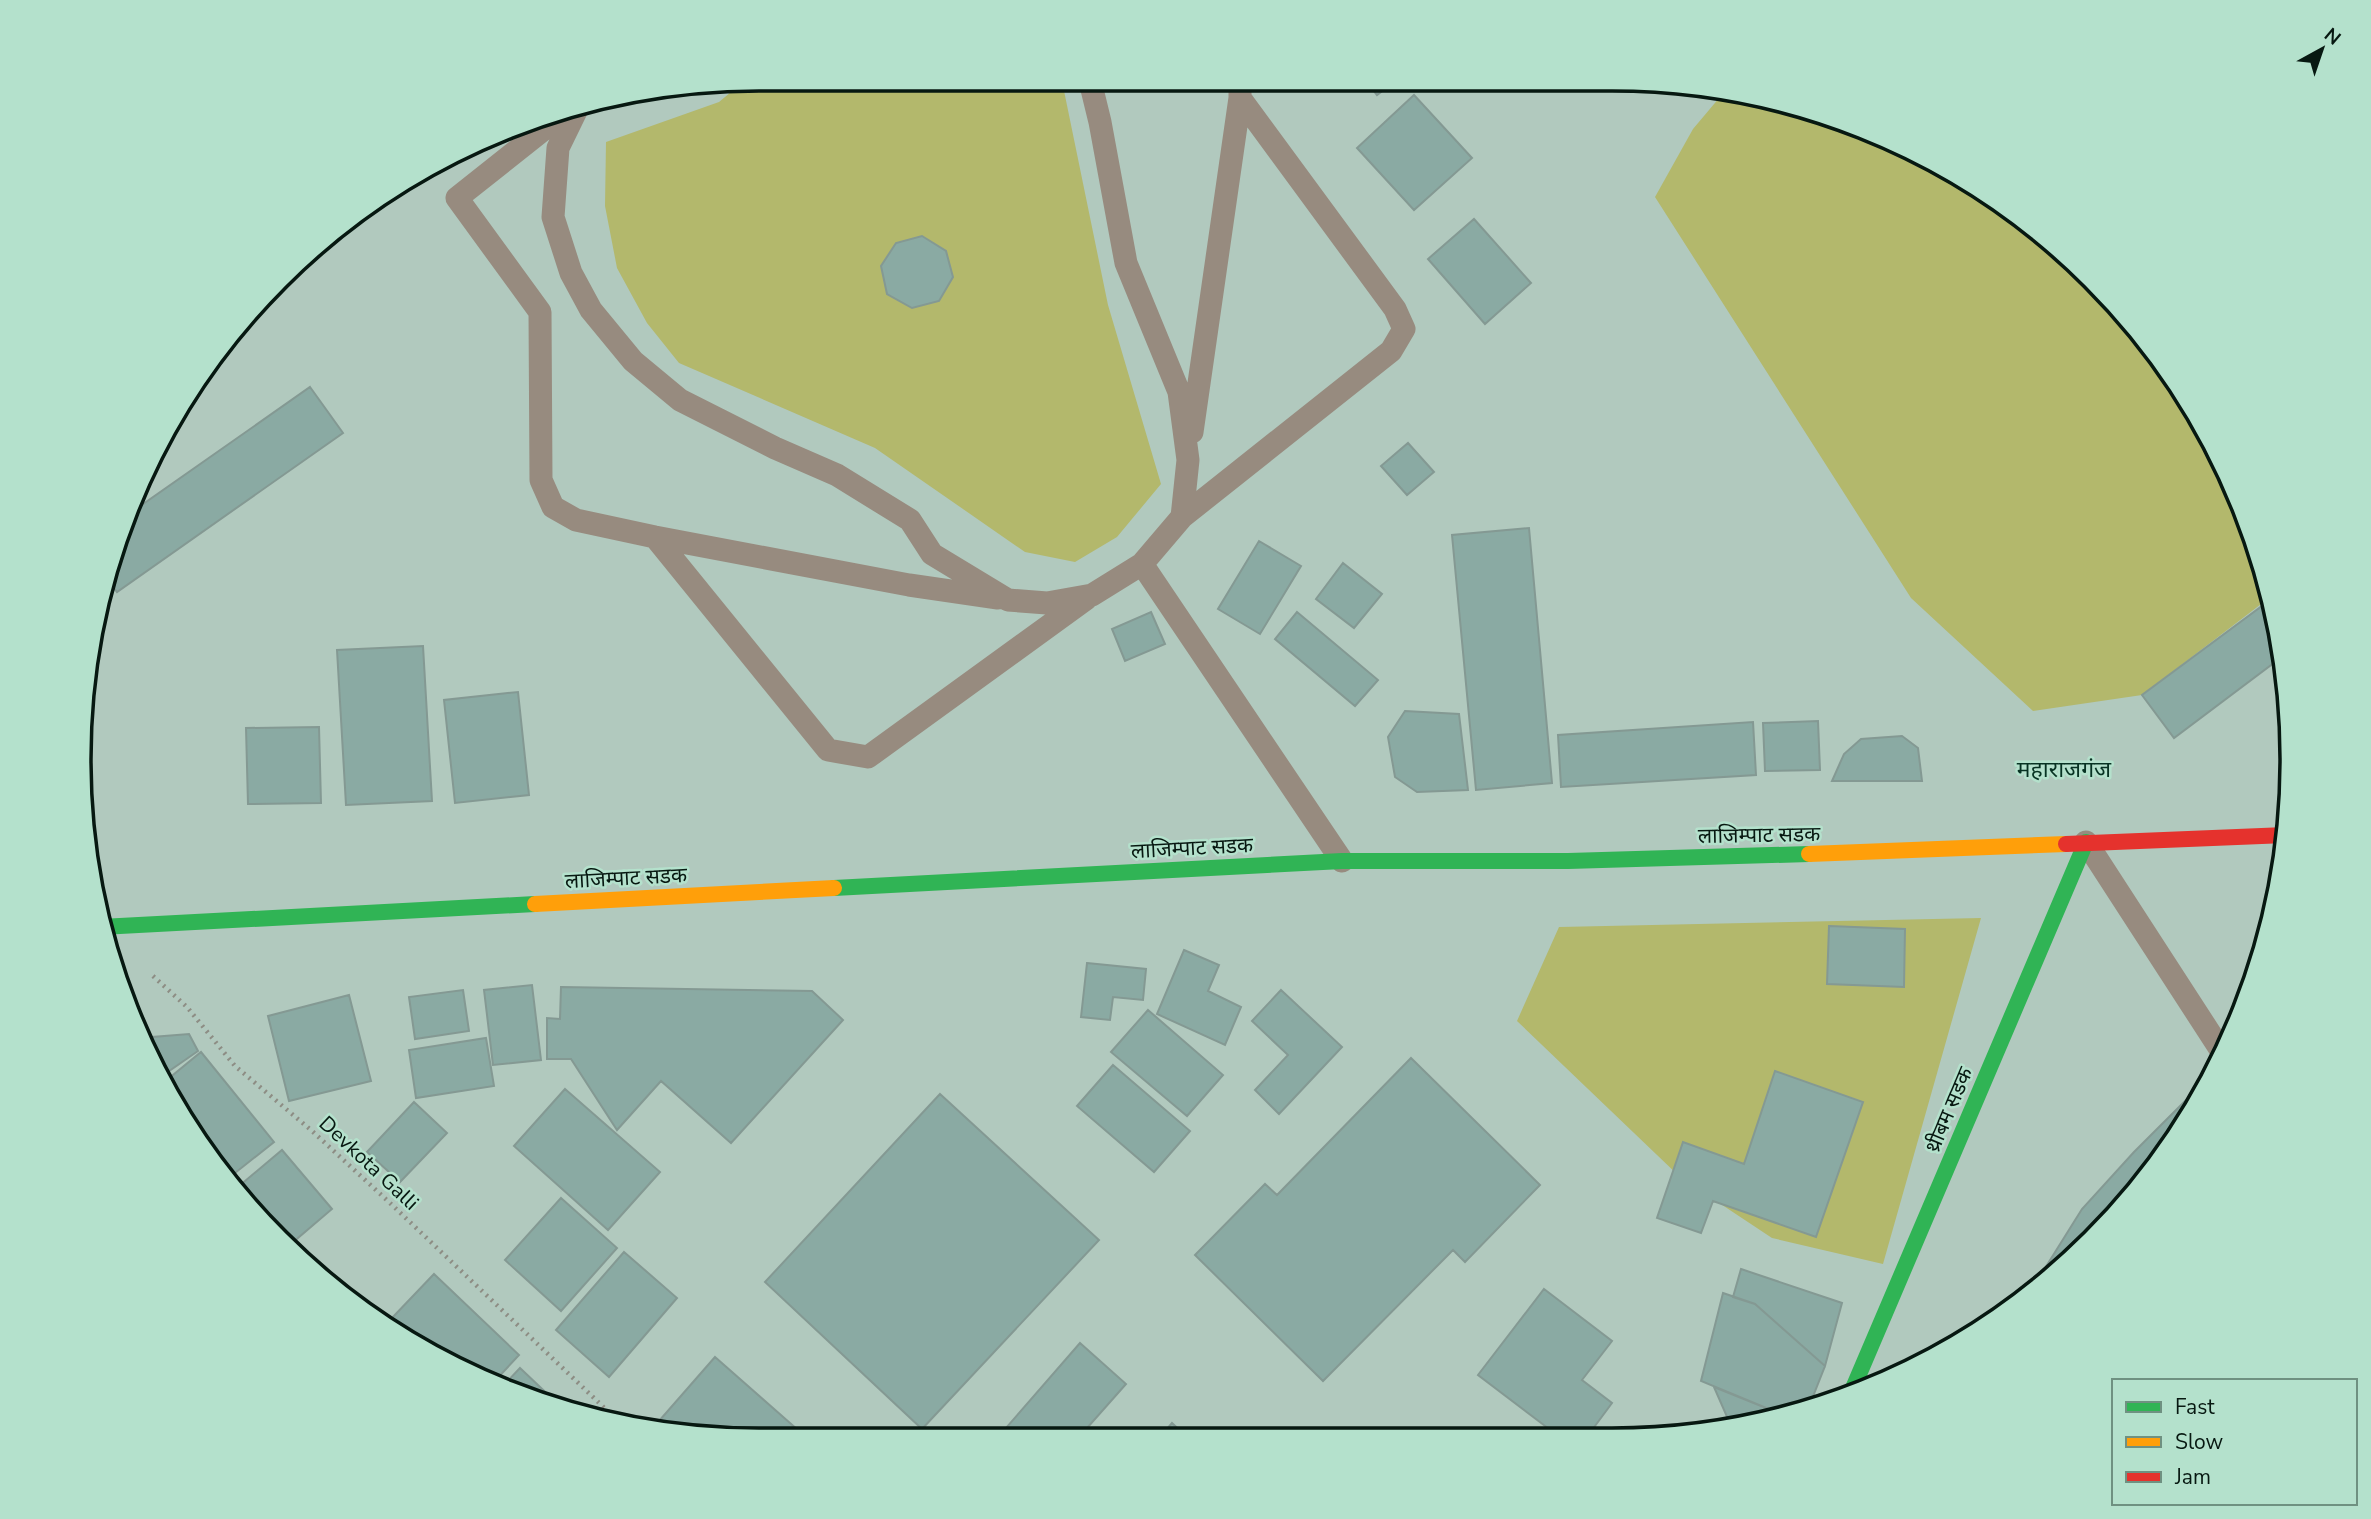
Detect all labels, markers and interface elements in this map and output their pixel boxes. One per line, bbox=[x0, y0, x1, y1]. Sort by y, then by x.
north arrow bbox=[2287, 14, 2357, 84]
text: N bbox=[2318, 22, 2346, 51]
district label: महाराजगंज bbox=[2017, 754, 2112, 785]
street label: लाजिम्पाट सडक bbox=[1698, 820, 1821, 850]
street label: लाजिम्पाट सडक bbox=[1130, 831, 1255, 865]
street label: लाजिम्पाट सडक bbox=[564, 861, 689, 895]
street label: थ्रीबम सडक bbox=[1918, 1062, 1980, 1157]
street label: Devkota Galli bbox=[313, 1110, 425, 1216]
legend bbox=[2112, 1379, 2357, 1505]
text: Fast bbox=[2175, 1393, 2215, 1421]
text: Slow bbox=[2175, 1428, 2224, 1456]
text: Jam bbox=[2174, 1463, 2211, 1491]

